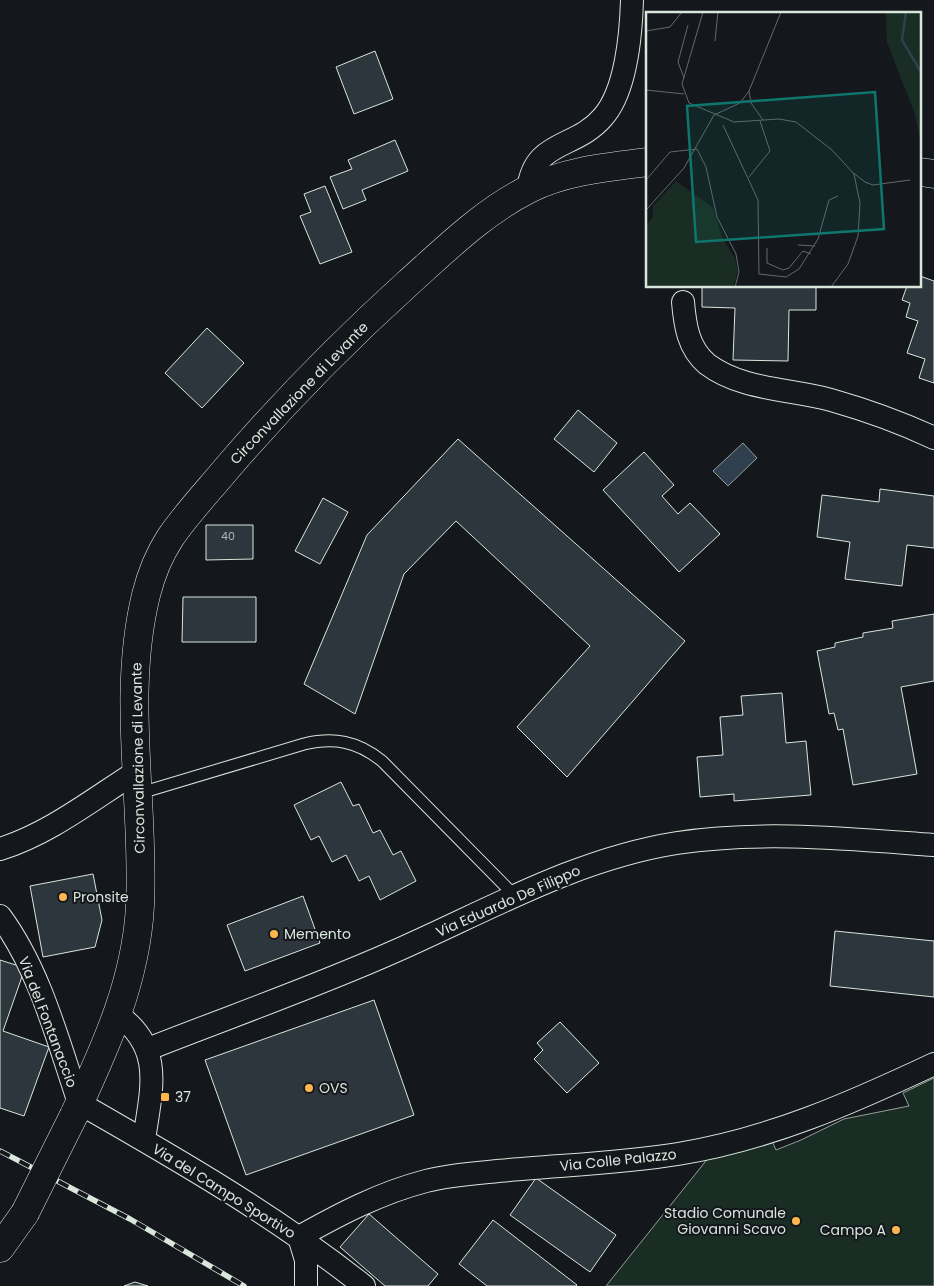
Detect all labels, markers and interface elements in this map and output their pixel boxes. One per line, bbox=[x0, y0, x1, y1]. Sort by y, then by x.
inset map bbox=[646, 12, 922, 288]
street label: Circonvallazione di Levante bbox=[225, 317, 373, 469]
house number: 40 bbox=[221, 528, 235, 544]
street label: Circonvallazione di Levante bbox=[126, 662, 150, 854]
street label: Via Eduardo De Filippo bbox=[433, 860, 583, 942]
place label: Pronsite bbox=[73, 887, 129, 907]
marker: Pronsite bbox=[57, 891, 69, 903]
place label: Memento bbox=[284, 924, 351, 944]
marker: Memento bbox=[268, 928, 280, 940]
street label: Via del Fontanaccio bbox=[14, 954, 82, 1090]
place label: OVS bbox=[319, 1078, 348, 1098]
marker: OVS bbox=[303, 1082, 315, 1094]
place label: 37 bbox=[175, 1087, 191, 1107]
marker: 37 bbox=[159, 1091, 171, 1103]
street label: Via del Campo Sportivo bbox=[149, 1139, 300, 1243]
street label: Via Colle Palazzo bbox=[559, 1144, 677, 1176]
place label: Stadio Comunale Giovanni Scavo bbox=[664, 1203, 786, 1239]
marker: Stadio Comunale Giovanni Scavo bbox=[790, 1215, 802, 1227]
place label: Campo A bbox=[820, 1220, 886, 1240]
marker: Campo A bbox=[890, 1224, 902, 1236]

